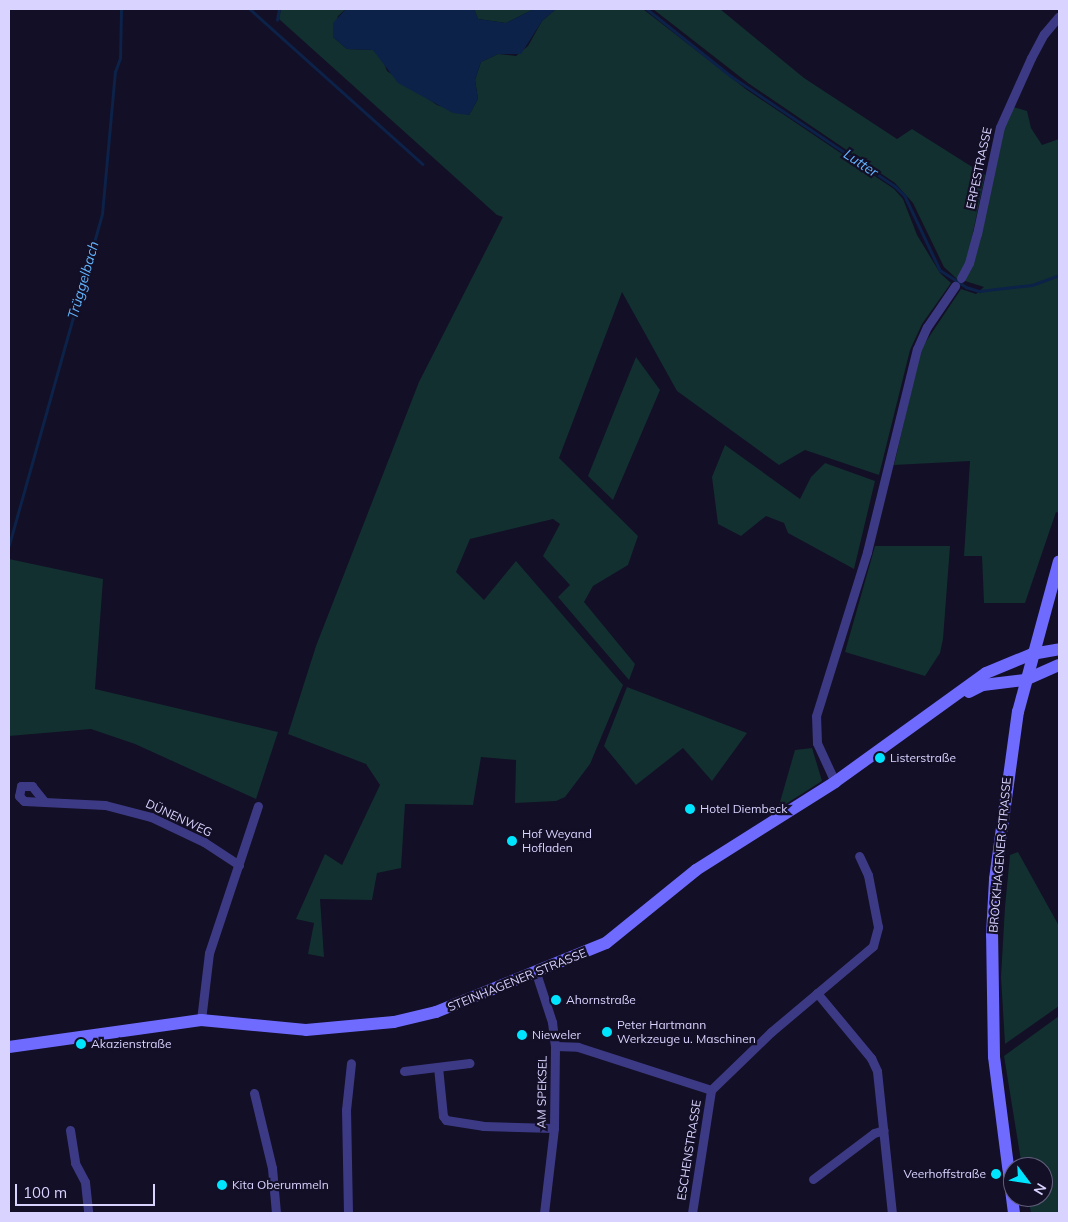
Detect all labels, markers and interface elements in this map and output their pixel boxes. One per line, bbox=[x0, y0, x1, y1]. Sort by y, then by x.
street label: ERPESTRASSE bbox=[963, 126, 995, 210]
water label: Lutter bbox=[841, 145, 881, 181]
water label: Trüggelbach bbox=[64, 239, 102, 321]
place label: Listerstraße bbox=[890, 751, 956, 765]
marker: Listerstraße bbox=[874, 752, 886, 764]
street label: BROCKHAGENER STRASSE bbox=[986, 777, 1014, 933]
street label: DÜNENWEG bbox=[143, 796, 215, 840]
place label: Hotel Diembeck bbox=[700, 802, 787, 816]
marker: Hotel Diembeck bbox=[684, 803, 696, 815]
place label: Hof Weyand Hofladen bbox=[522, 827, 592, 855]
marker: Hof Weyand Hofladen bbox=[506, 835, 518, 847]
street label: STEINHAGENER STRASSE bbox=[446, 946, 588, 1014]
place label: Ahornstraße bbox=[566, 993, 636, 1007]
marker: Ahornstraße bbox=[550, 994, 562, 1006]
place label: Peter Hartmann Werkzeuge u. Maschinen bbox=[617, 1018, 756, 1046]
marker: Peter Hartmann Werkzeuge u. Maschinen bbox=[601, 1026, 613, 1038]
place label: Nieweler bbox=[532, 1028, 581, 1042]
marker: Nieweler bbox=[516, 1029, 528, 1041]
place label: Akazienstraße bbox=[91, 1037, 172, 1051]
marker: Akazienstraße bbox=[75, 1038, 87, 1050]
street label: AM SPEKSEL bbox=[534, 1055, 550, 1129]
street label: ESCHENSTRASSE bbox=[674, 1099, 704, 1201]
north arrow bbox=[1003, 1157, 1053, 1207]
place label: Veerhoffstraße bbox=[904, 1167, 986, 1181]
marker: Veerhoffstraße bbox=[990, 1168, 1002, 1180]
scale bar bbox=[18, 1174, 158, 1206]
place label: Kita Oberummeln bbox=[232, 1178, 329, 1192]
marker: Kita Oberummeln bbox=[216, 1179, 228, 1191]
text: N bbox=[1030, 1180, 1050, 1198]
text: 100 m bbox=[23, 1183, 67, 1202]

